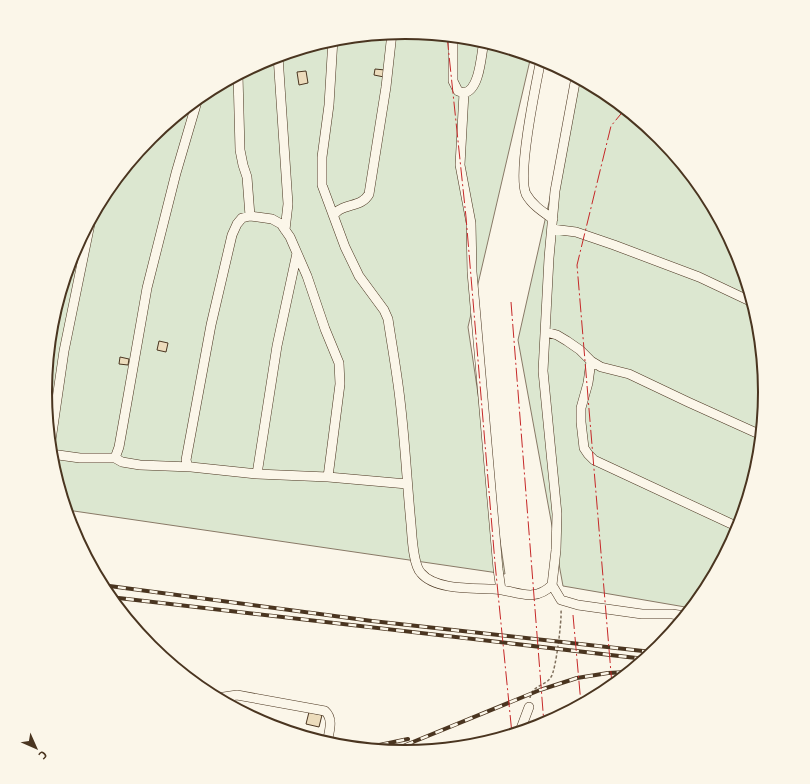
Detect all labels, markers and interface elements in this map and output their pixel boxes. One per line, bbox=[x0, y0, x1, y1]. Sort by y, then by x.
north arrow bbox=[16, 728, 56, 768]
text: С bbox=[36, 749, 50, 763]

